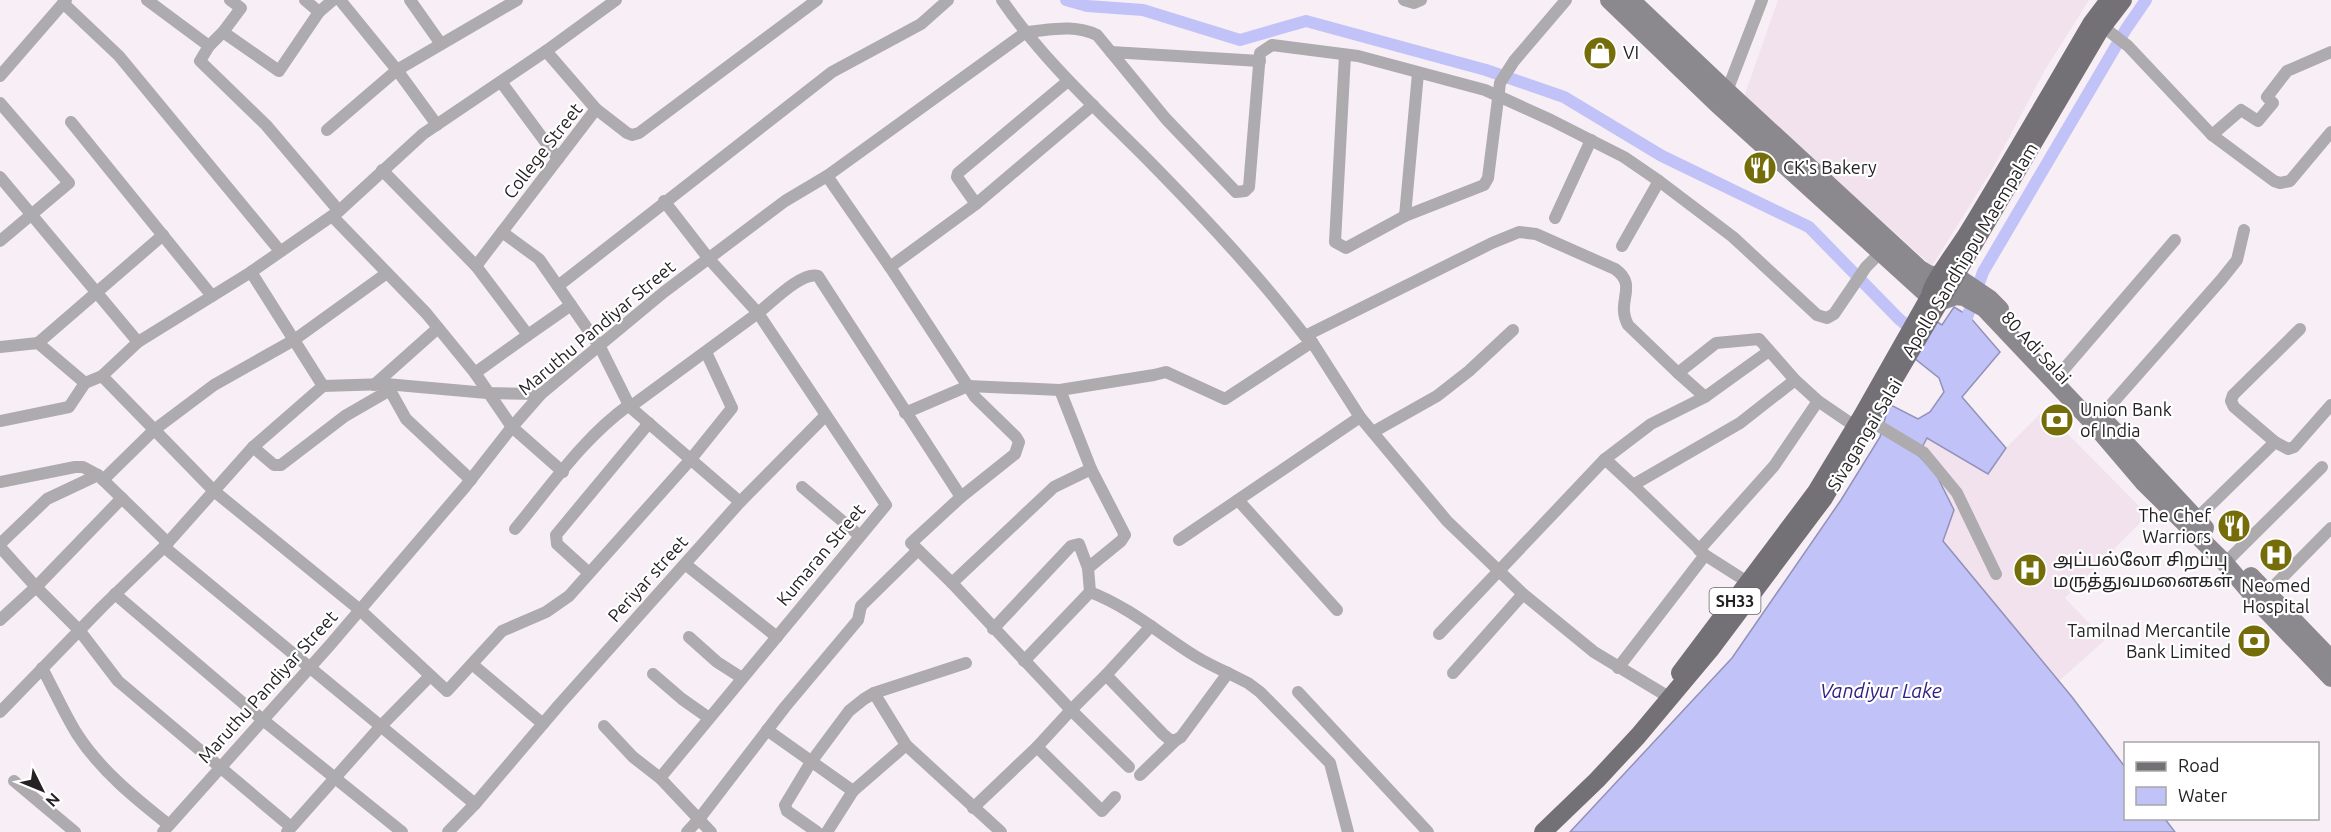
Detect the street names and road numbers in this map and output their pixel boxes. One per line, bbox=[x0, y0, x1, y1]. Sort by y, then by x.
street label: College Street bbox=[499, 99, 586, 202]
street label: Apollo Sandhippu Maempalam bbox=[1897, 139, 2041, 360]
street label: Maruthu Pandiyar Street bbox=[514, 256, 679, 398]
street label: 80 Adi Salai bbox=[1998, 307, 2075, 388]
street label: Sivagangai Salai bbox=[1823, 375, 1905, 494]
street label: Kumaran Street bbox=[772, 499, 869, 609]
street label: Periyar street bbox=[603, 531, 691, 626]
road number: SH33 bbox=[1710, 588, 1760, 614]
street label: Maruthu Pandiyar Street bbox=[194, 606, 341, 767]

